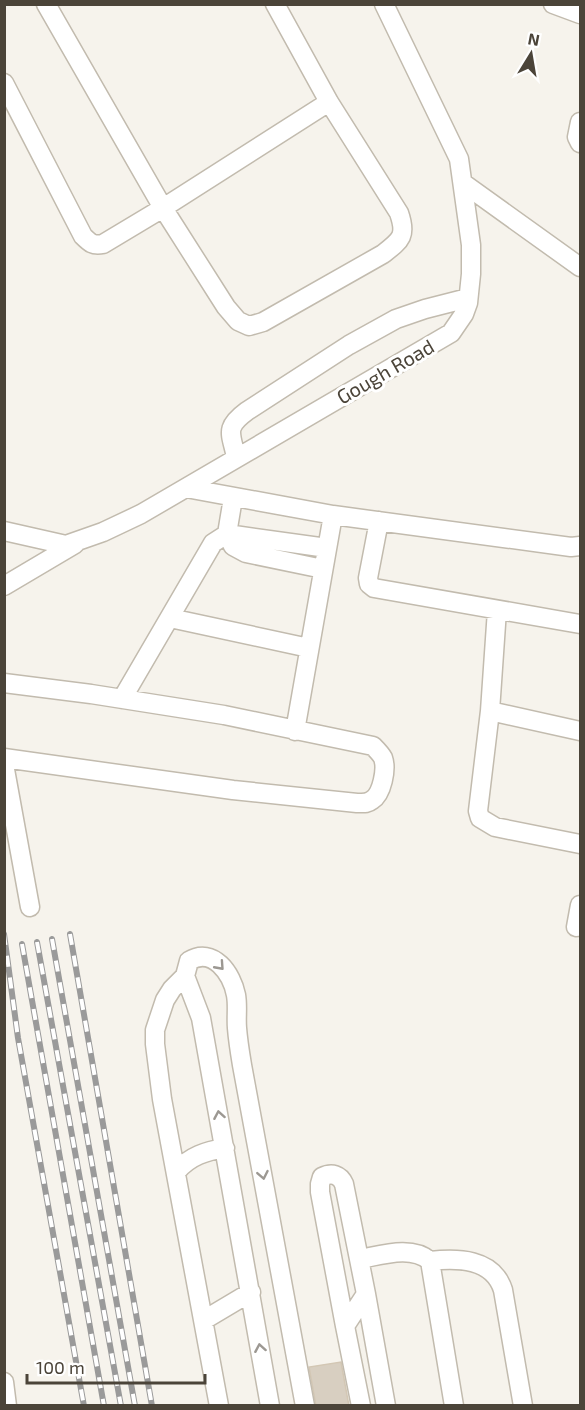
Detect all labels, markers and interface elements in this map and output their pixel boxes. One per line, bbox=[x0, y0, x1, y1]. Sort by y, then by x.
north arrow bbox=[501, 24, 561, 84]
text: N bbox=[526, 28, 541, 49]
street label: Gough Road bbox=[332, 333, 438, 409]
one-way arrow bbox=[213, 959, 224, 969]
one-way arrow bbox=[213, 1110, 226, 1120]
one-way arrow bbox=[256, 1169, 269, 1179]
one-way arrow bbox=[255, 1343, 267, 1353]
scale bar bbox=[27, 1347, 206, 1385]
text: 100 m bbox=[36, 1356, 85, 1378]

